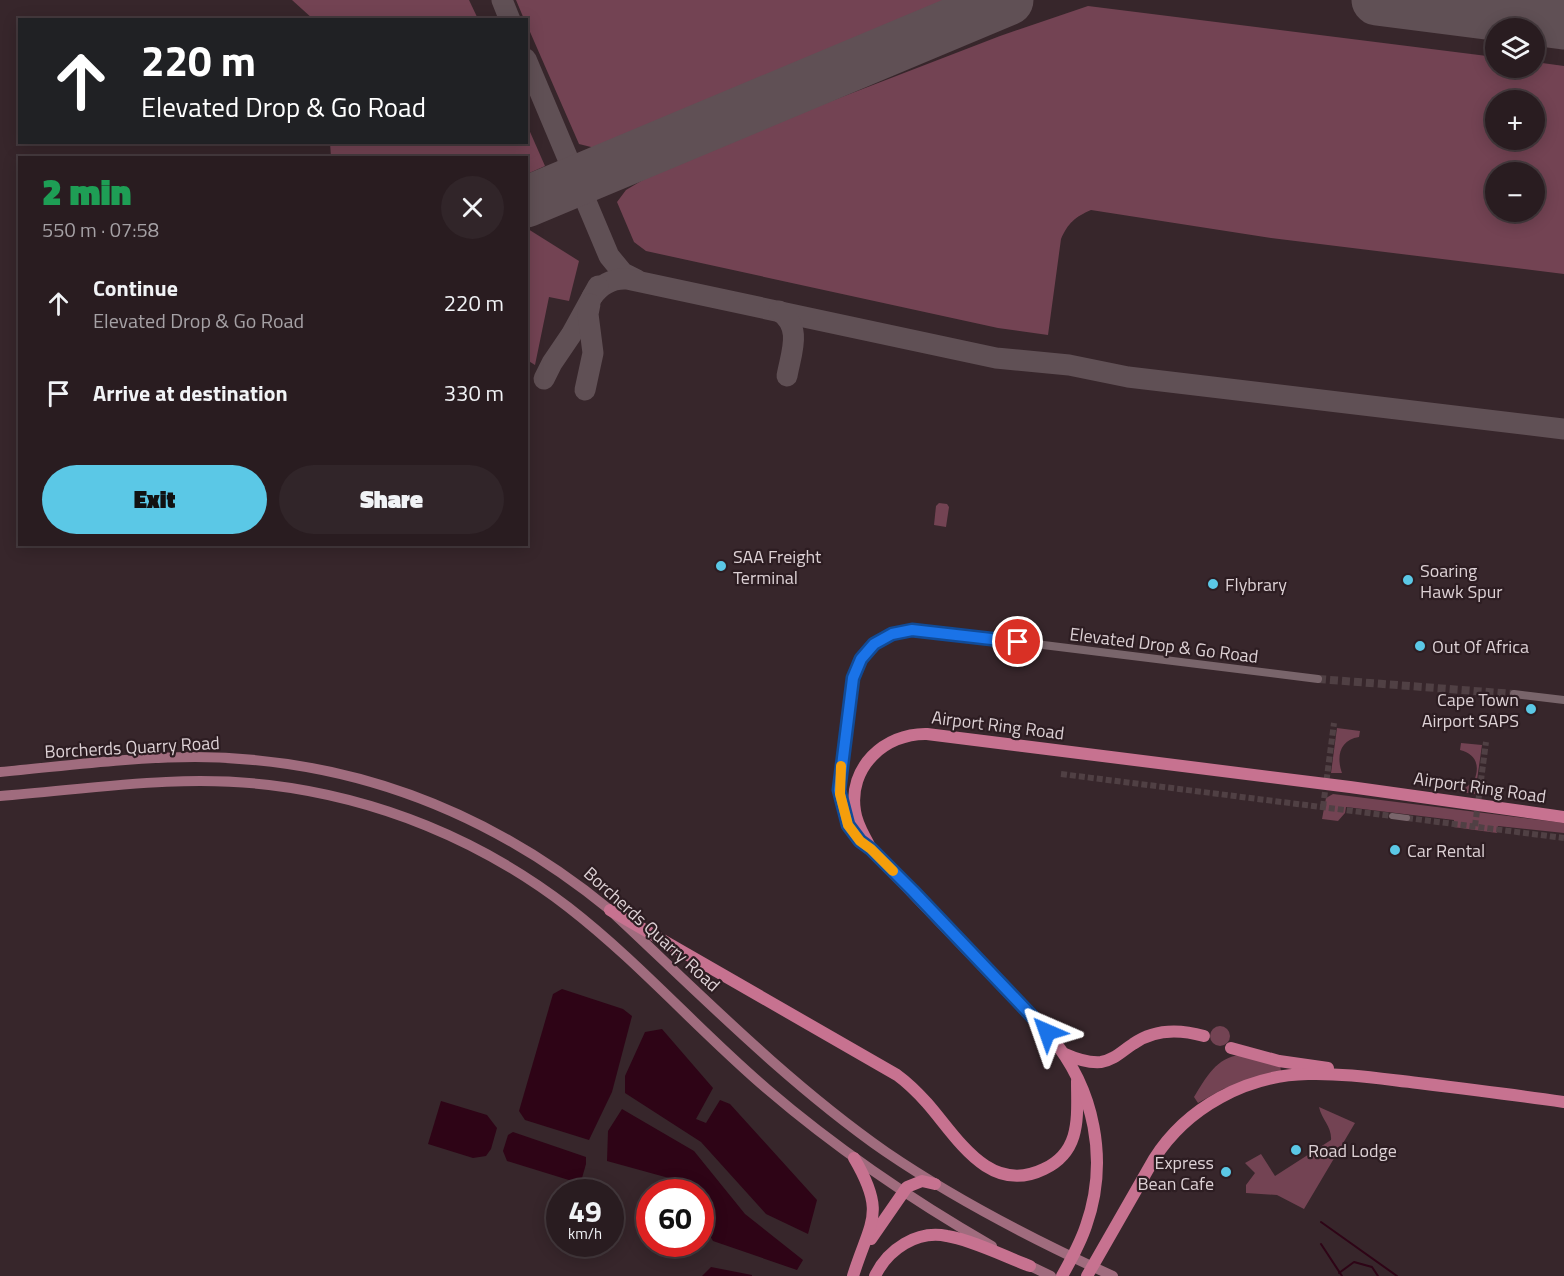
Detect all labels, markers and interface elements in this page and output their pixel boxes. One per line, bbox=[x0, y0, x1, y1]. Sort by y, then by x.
map controls bbox=[1485, 18, 1545, 222]
button: layers bbox=[1485, 18, 1545, 78]
text: 220 m bbox=[141, 28, 256, 92]
icon: ahead bbox=[42, 42, 120, 120]
text: Elevated Drop & Go Road bbox=[141, 86, 426, 127]
button: + bbox=[1485, 90, 1545, 150]
button: − bbox=[1485, 162, 1545, 222]
text: 2 min bbox=[42, 164, 131, 219]
button: close bbox=[441, 176, 504, 239]
text: 550 m · 07:58 bbox=[42, 214, 159, 245]
text: Continue bbox=[93, 271, 178, 305]
text: 220 m bbox=[444, 286, 504, 320]
icon: ahead bbox=[42, 287, 75, 320]
text: Elevated Drop & Go Road bbox=[93, 305, 304, 336]
text: Arrive at destination bbox=[93, 376, 288, 410]
text: 330 m bbox=[444, 376, 504, 410]
icon: arrive bbox=[42, 377, 75, 410]
button: Exit bbox=[42, 465, 267, 534]
button: Share bbox=[279, 465, 504, 534]
place label: SAA Freight Terminal bbox=[733, 543, 822, 591]
place label: Soaring Hawk Spur bbox=[1420, 557, 1503, 605]
marker: SAA Freight Terminal bbox=[714, 559, 728, 573]
place label: Flybrary bbox=[1225, 571, 1287, 598]
marker: Soaring Hawk Spur bbox=[1401, 573, 1415, 587]
marker: Flybrary bbox=[1206, 577, 1220, 591]
pin bbox=[992, 616, 1043, 667]
street label: Elevated Drop & Go Road bbox=[1068, 620, 1260, 670]
icon: arrive bbox=[1001, 625, 1034, 658]
place label: Out Of Africa bbox=[1432, 633, 1529, 660]
marker: Out Of Africa bbox=[1413, 639, 1427, 653]
place label: Cape Town Airport SAPS bbox=[1422, 686, 1519, 734]
marker: Cape Town Airport SAPS bbox=[1524, 702, 1538, 716]
street label: Airport Ring Road bbox=[930, 703, 1066, 747]
street label: Borcherds Quarry Road bbox=[44, 729, 220, 765]
street label: Airport Ring Road bbox=[1412, 764, 1548, 810]
place label: Car Rental bbox=[1407, 837, 1485, 864]
marker: Car Rental bbox=[1388, 843, 1402, 857]
street label: Borcherds Quarry Road bbox=[578, 860, 726, 998]
position arrow bbox=[1015, 1000, 1079, 1064]
place label: Road Lodge bbox=[1308, 1137, 1397, 1164]
marker: Road Lodge bbox=[1289, 1143, 1303, 1157]
place label: Express Bean Cafe bbox=[1137, 1149, 1214, 1197]
marker: Express Bean Cafe bbox=[1219, 1165, 1233, 1179]
speed limit sign: 60 bbox=[636, 1179, 714, 1257]
text: 49 bbox=[568, 1188, 602, 1234]
text: km/h bbox=[568, 1222, 602, 1245]

